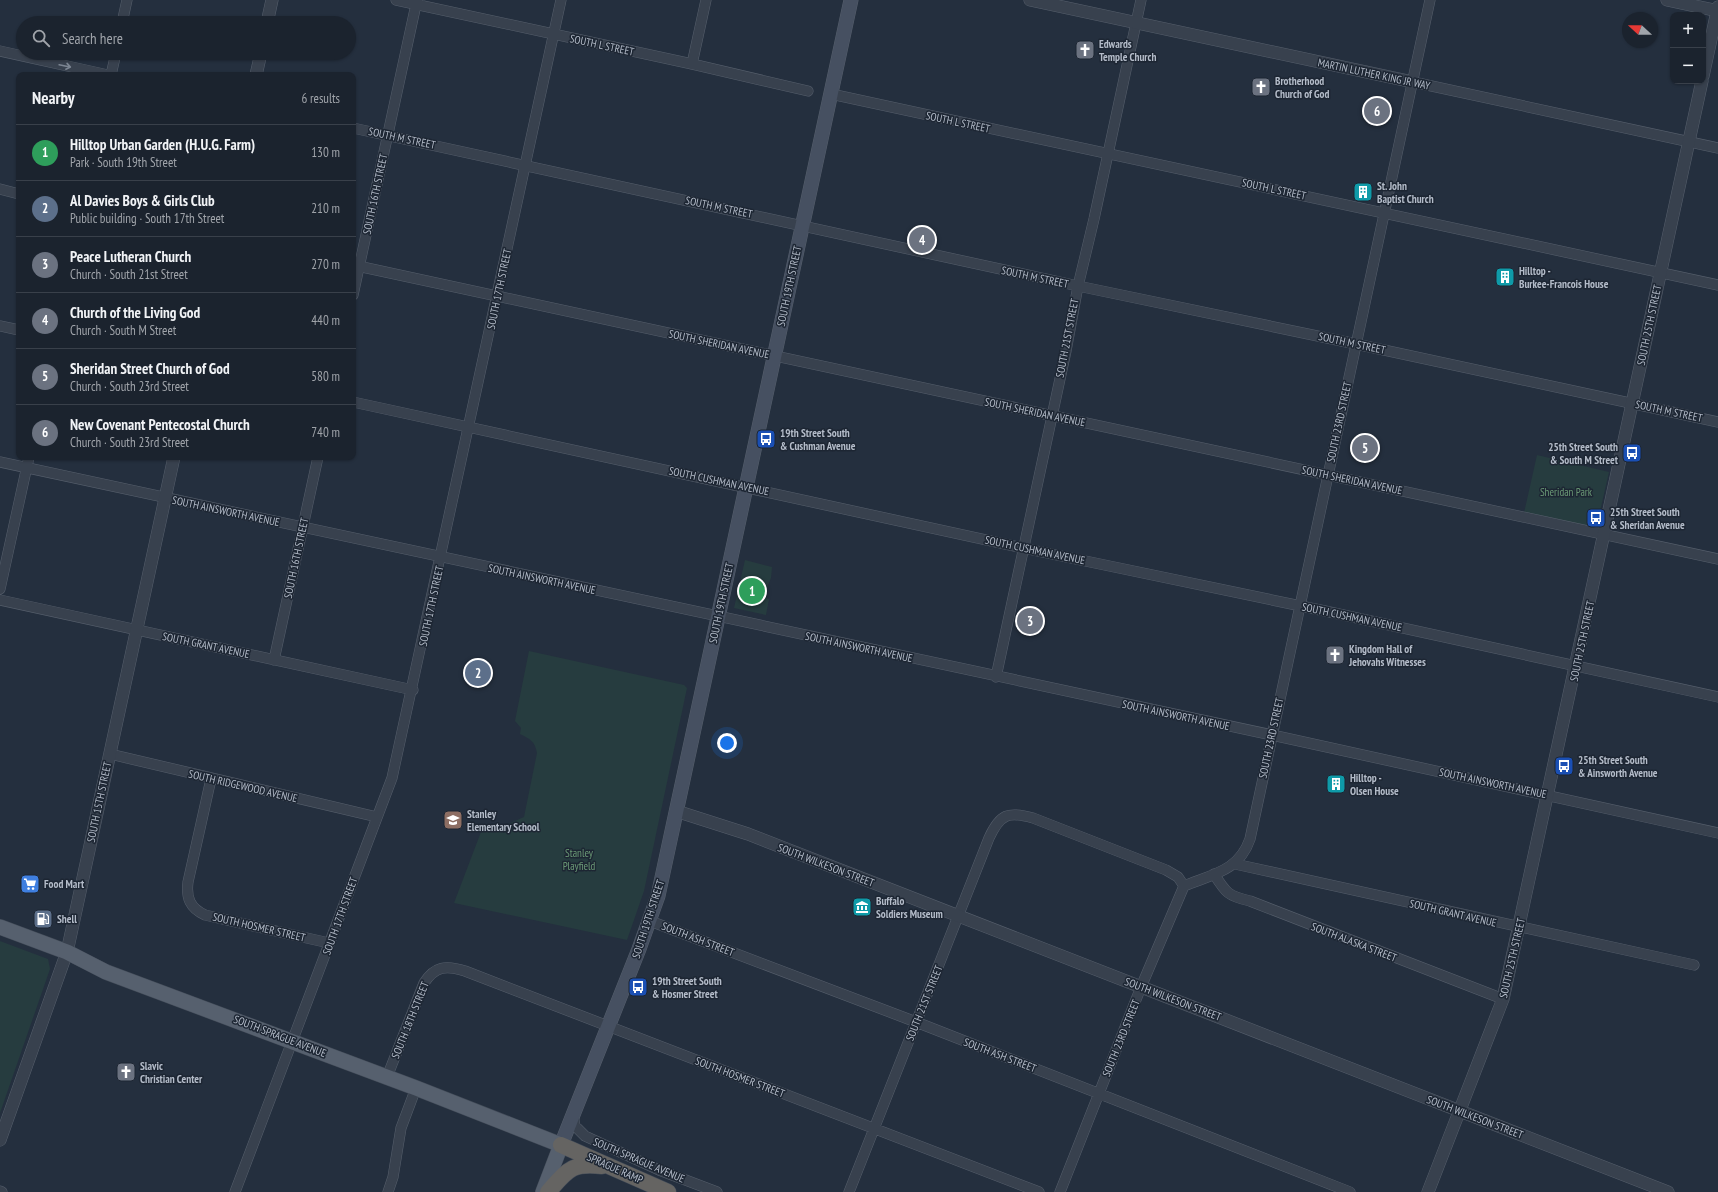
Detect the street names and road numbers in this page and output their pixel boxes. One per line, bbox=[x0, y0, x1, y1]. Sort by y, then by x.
street label: SOUTH L STREET bbox=[569, 31, 636, 59]
street label: MARTIN LUTHER KING JR WAY bbox=[1317, 55, 1431, 93]
street label: SOUTH L STREET bbox=[925, 108, 992, 136]
street label: SOUTH M STREET bbox=[367, 124, 437, 152]
street label: SOUTH 16TH STREET bbox=[360, 152, 390, 236]
street label: SOUTH L STREET bbox=[1241, 175, 1308, 203]
street label: SOUTH M STREET bbox=[684, 193, 754, 221]
street label: SOUTH 19TH STREET bbox=[774, 244, 804, 328]
street label: SOUTH 17TH STREET bbox=[484, 247, 514, 331]
street label: SOUTH M STREET bbox=[1000, 263, 1070, 291]
street label: SOUTH 25TH STREET bbox=[1634, 283, 1664, 367]
street label: SOUTH 21ST STREET bbox=[1052, 297, 1082, 379]
street label: SOUTH SHERIDAN AVENUE bbox=[667, 327, 771, 362]
street label: SOUTH M STREET bbox=[1317, 329, 1387, 357]
street label: SOUTH 23RD STREET bbox=[1324, 380, 1354, 464]
street label: SOUTH SHERIDAN AVENUE bbox=[983, 395, 1087, 430]
street label: SOUTH M STREET bbox=[1634, 397, 1704, 425]
street label: SOUTH SHERIDAN AVENUE bbox=[1300, 463, 1404, 498]
street label: SOUTH CUSHMAN AVENUE bbox=[668, 464, 771, 499]
street label: SOUTH AINSWORTH AVENUE bbox=[171, 493, 281, 529]
street label: SOUTH 16TH STREET bbox=[281, 516, 311, 600]
street label: SOUTH CUSHMAN AVENUE bbox=[984, 533, 1087, 568]
street label: SOUTH AINSWORTH AVENUE bbox=[487, 561, 597, 597]
street label: SOUTH 19TH STREET bbox=[706, 561, 736, 645]
street label: SOUTH 17TH STREET bbox=[416, 564, 446, 648]
street label: SOUTH 25TH STREET bbox=[1567, 599, 1597, 683]
street label: SOUTH CUSHMAN AVENUE bbox=[1301, 600, 1404, 635]
street label: SOUTH GRANT AVENUE bbox=[161, 629, 251, 661]
street label: SOUTH AINSWORTH AVENUE bbox=[804, 629, 914, 665]
street label: SOUTH 23RD STREET bbox=[1256, 696, 1286, 780]
street label: SOUTH AINSWORTH AVENUE bbox=[1121, 697, 1231, 733]
street label: SOUTH 15TH STREET bbox=[84, 760, 114, 844]
street label: SOUTH AINSWORTH AVENUE bbox=[1438, 765, 1548, 801]
street label: SOUTH RIDGEWOOD AVENUE bbox=[187, 767, 299, 805]
street label: SOUTH WILKESON STREET bbox=[776, 840, 876, 890]
street label: SOUTH 17TH STREET bbox=[319, 875, 361, 957]
street label: SOUTH 19TH STREET bbox=[629, 878, 667, 960]
street label: SOUTH GRANT AVENUE bbox=[1408, 896, 1498, 930]
street label: SOUTH HOSMER STREET bbox=[211, 910, 307, 945]
street label: SOUTH 25TH STREET bbox=[1496, 916, 1528, 999]
street label: SOUTH ASH STREET bbox=[660, 919, 736, 959]
street label: SOUTH ALASKA STREET bbox=[1309, 919, 1399, 965]
street label: SOUTH 21ST STREET bbox=[902, 963, 946, 1043]
street label: SOUTH WILKESON STREET bbox=[1123, 974, 1223, 1024]
street label: SOUTH 18TH STREET bbox=[388, 979, 432, 1061]
street label: SOUTH 23RD STREET bbox=[1099, 997, 1143, 1079]
street label: SOUTH SPRAGUE AVENUE bbox=[232, 1012, 329, 1060]
street label: SOUTH ASH STREET bbox=[962, 1035, 1038, 1075]
street label: SOUTH HOSMER STREET bbox=[693, 1053, 787, 1101]
street label: SOUTH WILKESON STREET bbox=[1425, 1092, 1525, 1142]
street label: SOUTH SPRAGUE AVENUE bbox=[591, 1134, 687, 1186]
street label: SPRAGUE RAMP bbox=[585, 1149, 645, 1187]

